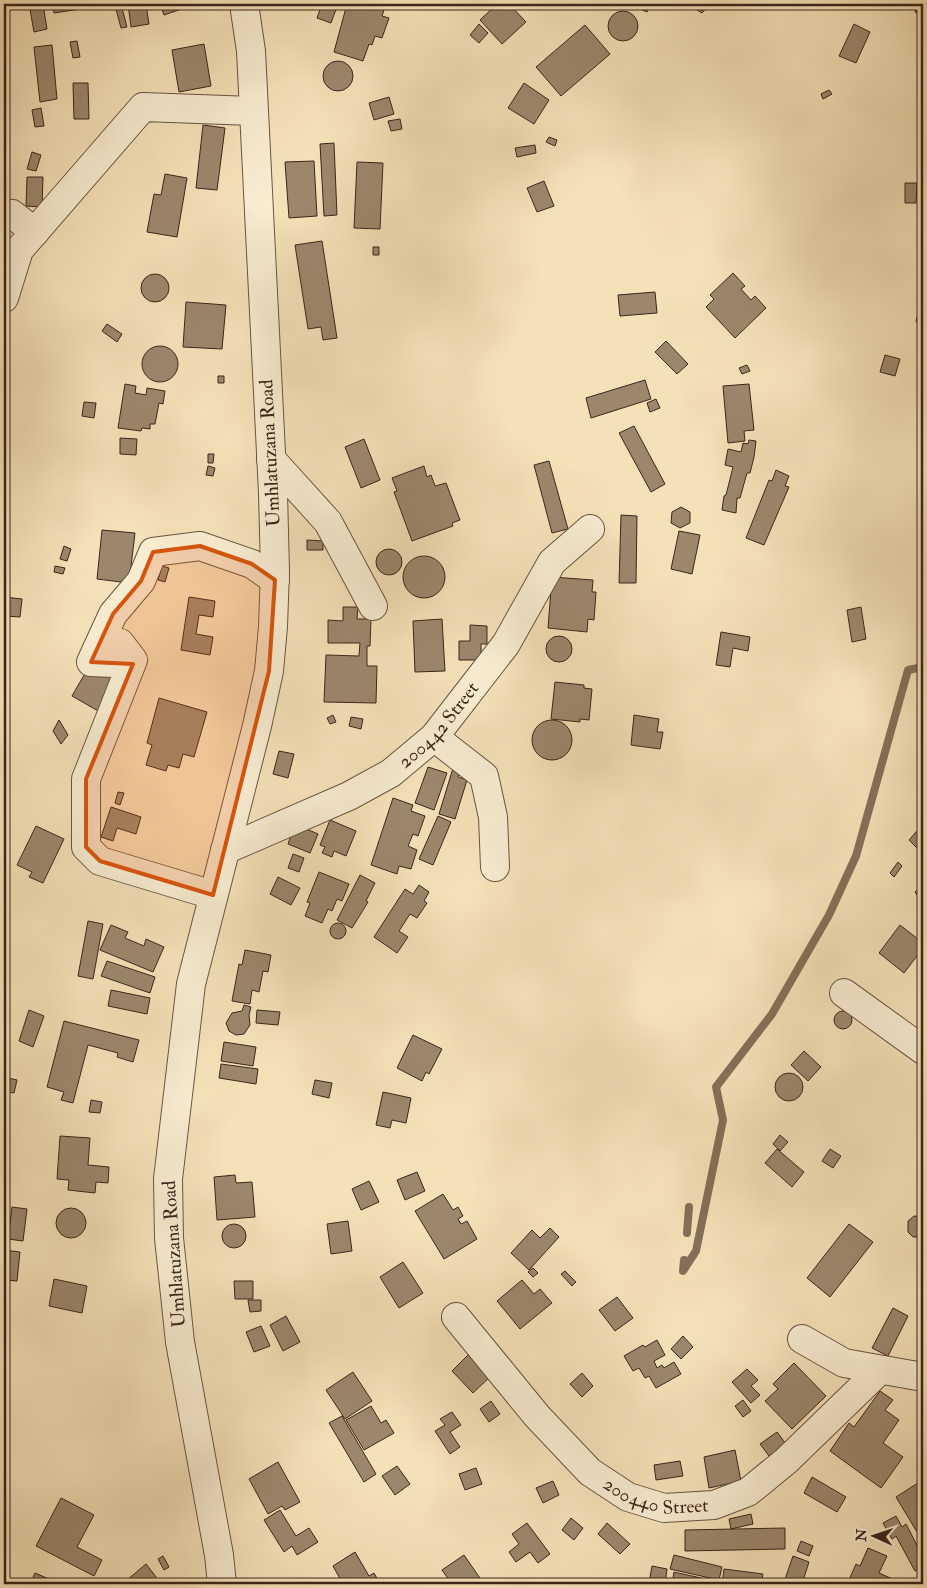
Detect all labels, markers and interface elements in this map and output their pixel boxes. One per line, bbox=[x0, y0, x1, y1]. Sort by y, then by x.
street label: Umhlatuzana Road bbox=[254, 378, 286, 527]
street label: 200442 Street bbox=[394, 677, 484, 774]
street label: Umhlatuzana Road bbox=[157, 1179, 191, 1328]
street label: 200440 Street bbox=[599, 1472, 709, 1520]
north arrow bbox=[850, 1510, 900, 1560]
text: N bbox=[853, 1528, 870, 1543]

